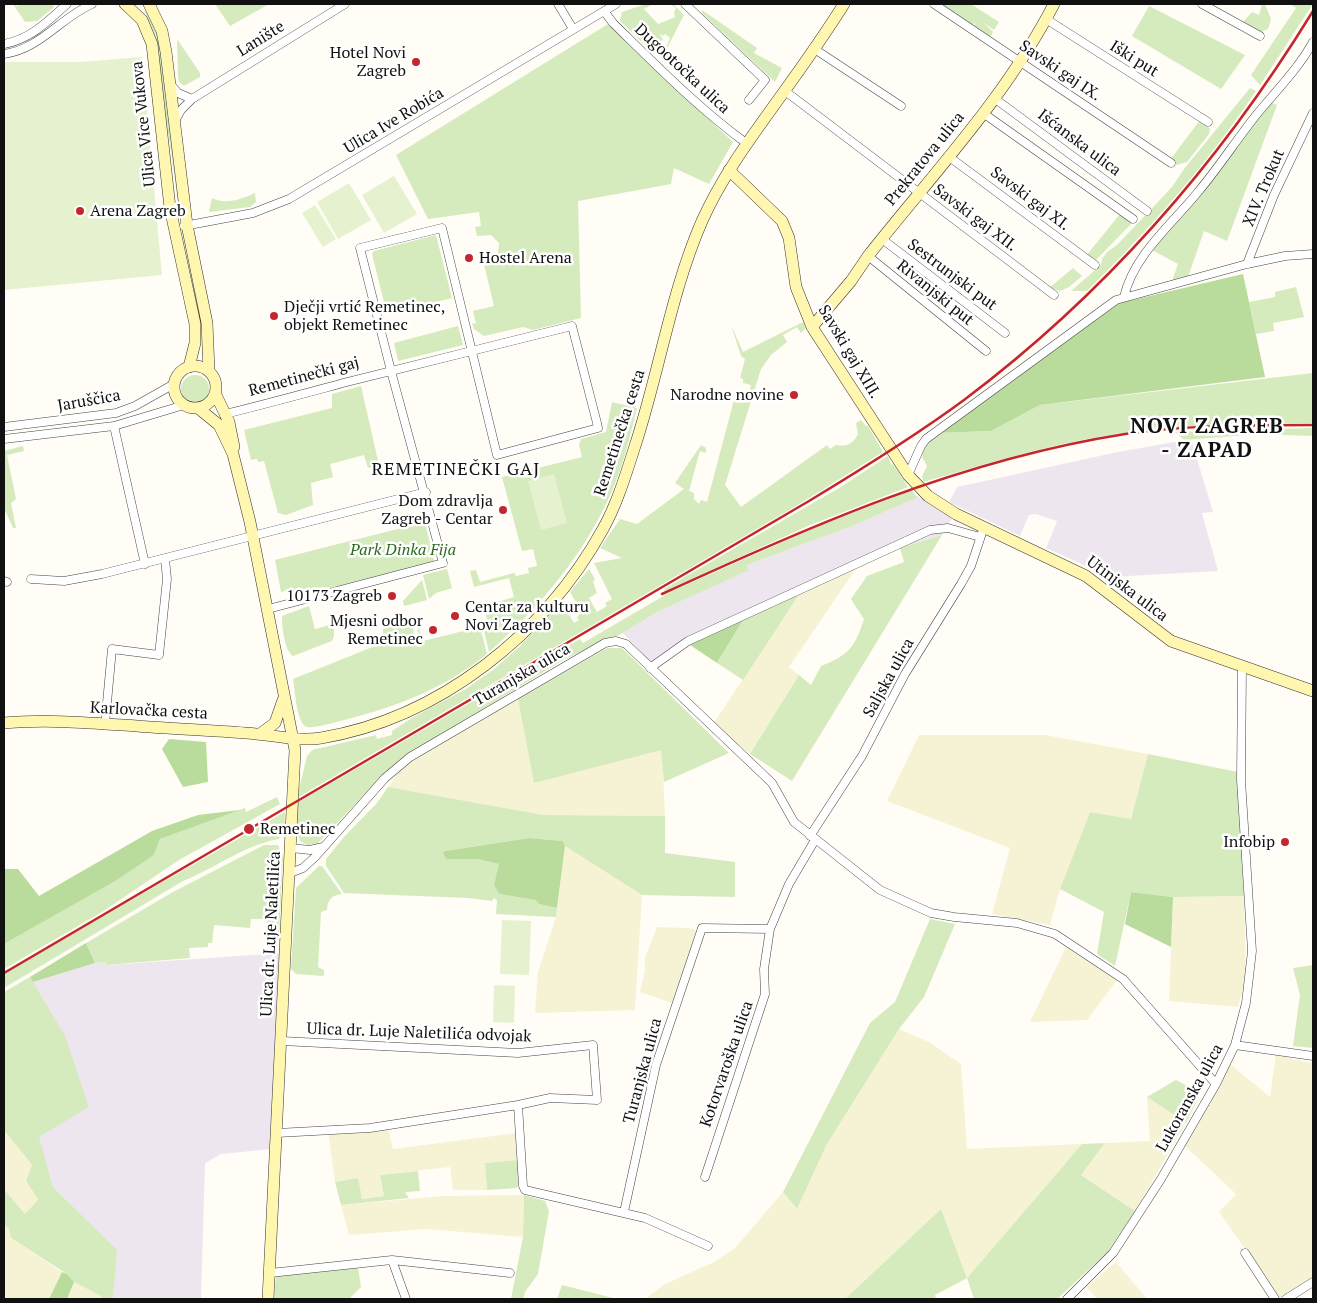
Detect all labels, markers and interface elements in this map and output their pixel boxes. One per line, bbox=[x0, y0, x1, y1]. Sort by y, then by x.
street label: Lanište bbox=[234, 17, 288, 61]
street label: Dugootočka ulica bbox=[630, 20, 734, 118]
street label: Savski gaj IX. bbox=[1015, 37, 1105, 105]
street label: Iški put bbox=[1106, 37, 1162, 81]
place label: Hotel Novi Zagreb bbox=[330, 43, 406, 81]
marker: Hotel Novi Zagreb bbox=[410, 56, 422, 68]
street label: Ulica Vice Vukova bbox=[128, 60, 160, 188]
street label: Ulica Ive Robića bbox=[341, 84, 447, 158]
street label: Išćanska ulica bbox=[1034, 106, 1124, 180]
street label: Prekratova ulica bbox=[881, 108, 969, 210]
street label: XIV. Trokut bbox=[1239, 146, 1289, 230]
street label: Savski gaj XI. bbox=[987, 163, 1073, 235]
street label: Savski gaj XII. bbox=[929, 180, 1021, 256]
place label: Arena Zagreb bbox=[90, 201, 186, 221]
marker: Arena Zagreb bbox=[74, 205, 86, 217]
street label: Sestrunjski put bbox=[903, 235, 1001, 315]
place label: Hostel Arena bbox=[479, 248, 572, 268]
marker: Hostel Arena bbox=[463, 252, 475, 264]
street label: Rivanjski put bbox=[893, 256, 977, 330]
place label: Dječji vrtić Remetinec, objekt Remetinec bbox=[284, 297, 445, 335]
street label: Savski gaj XIII. bbox=[814, 302, 884, 402]
marker: Dječji vrtić Remetinec, objekt Remetinec bbox=[268, 310, 280, 322]
street label: Remetinečki gaj bbox=[247, 353, 361, 401]
street label: Remetinečka cesta bbox=[590, 367, 650, 499]
place label: Narodne novine bbox=[670, 385, 784, 405]
street label: Jaruščica bbox=[56, 386, 122, 416]
marker: Narodne novine bbox=[788, 389, 800, 401]
district label: NOVI ZAGREB - ZAPAD bbox=[1129, 414, 1285, 464]
district label: REMETINEČKI GAJ bbox=[370, 459, 542, 481]
place label: Dom zdravlja Zagreb - Centar bbox=[382, 491, 493, 529]
marker: Dom zdravlja Zagreb - Centar bbox=[497, 504, 509, 516]
park label: Park Dinka Fija bbox=[350, 540, 456, 560]
street label: Utinjska ulica bbox=[1082, 552, 1172, 626]
place label: 10173 Zagreb bbox=[286, 586, 382, 606]
marker: 10173 Zagreb bbox=[386, 590, 398, 602]
place label: Centar za kulturu Novi Zagreb bbox=[465, 597, 589, 635]
marker: Centar za kulturu Novi Zagreb bbox=[449, 610, 461, 622]
place label: Mjesni odbor Remetinec bbox=[330, 611, 423, 649]
marker: Mjesni odbor Remetinec bbox=[427, 624, 439, 636]
street label: Saljska ulica bbox=[859, 635, 919, 721]
street label: Turanjska ulica bbox=[470, 640, 574, 710]
street label: Karlovačka cesta bbox=[90, 698, 208, 724]
place label: Remetinec bbox=[260, 819, 336, 839]
marker: Remetinec bbox=[242, 822, 256, 836]
place label: Infobip bbox=[1223, 832, 1275, 852]
marker: Infobip bbox=[1279, 836, 1291, 848]
street label: Ulica dr. Luje Naletilića bbox=[257, 851, 285, 1017]
street label: Kotorvaroška ulica bbox=[696, 998, 758, 1130]
street label: Turanjska ulica bbox=[620, 1016, 666, 1126]
street label: Ulica dr. Luje Naletilića odvojak bbox=[306, 1019, 532, 1047]
street label: Lukoranska ulica bbox=[1152, 1041, 1228, 1155]

